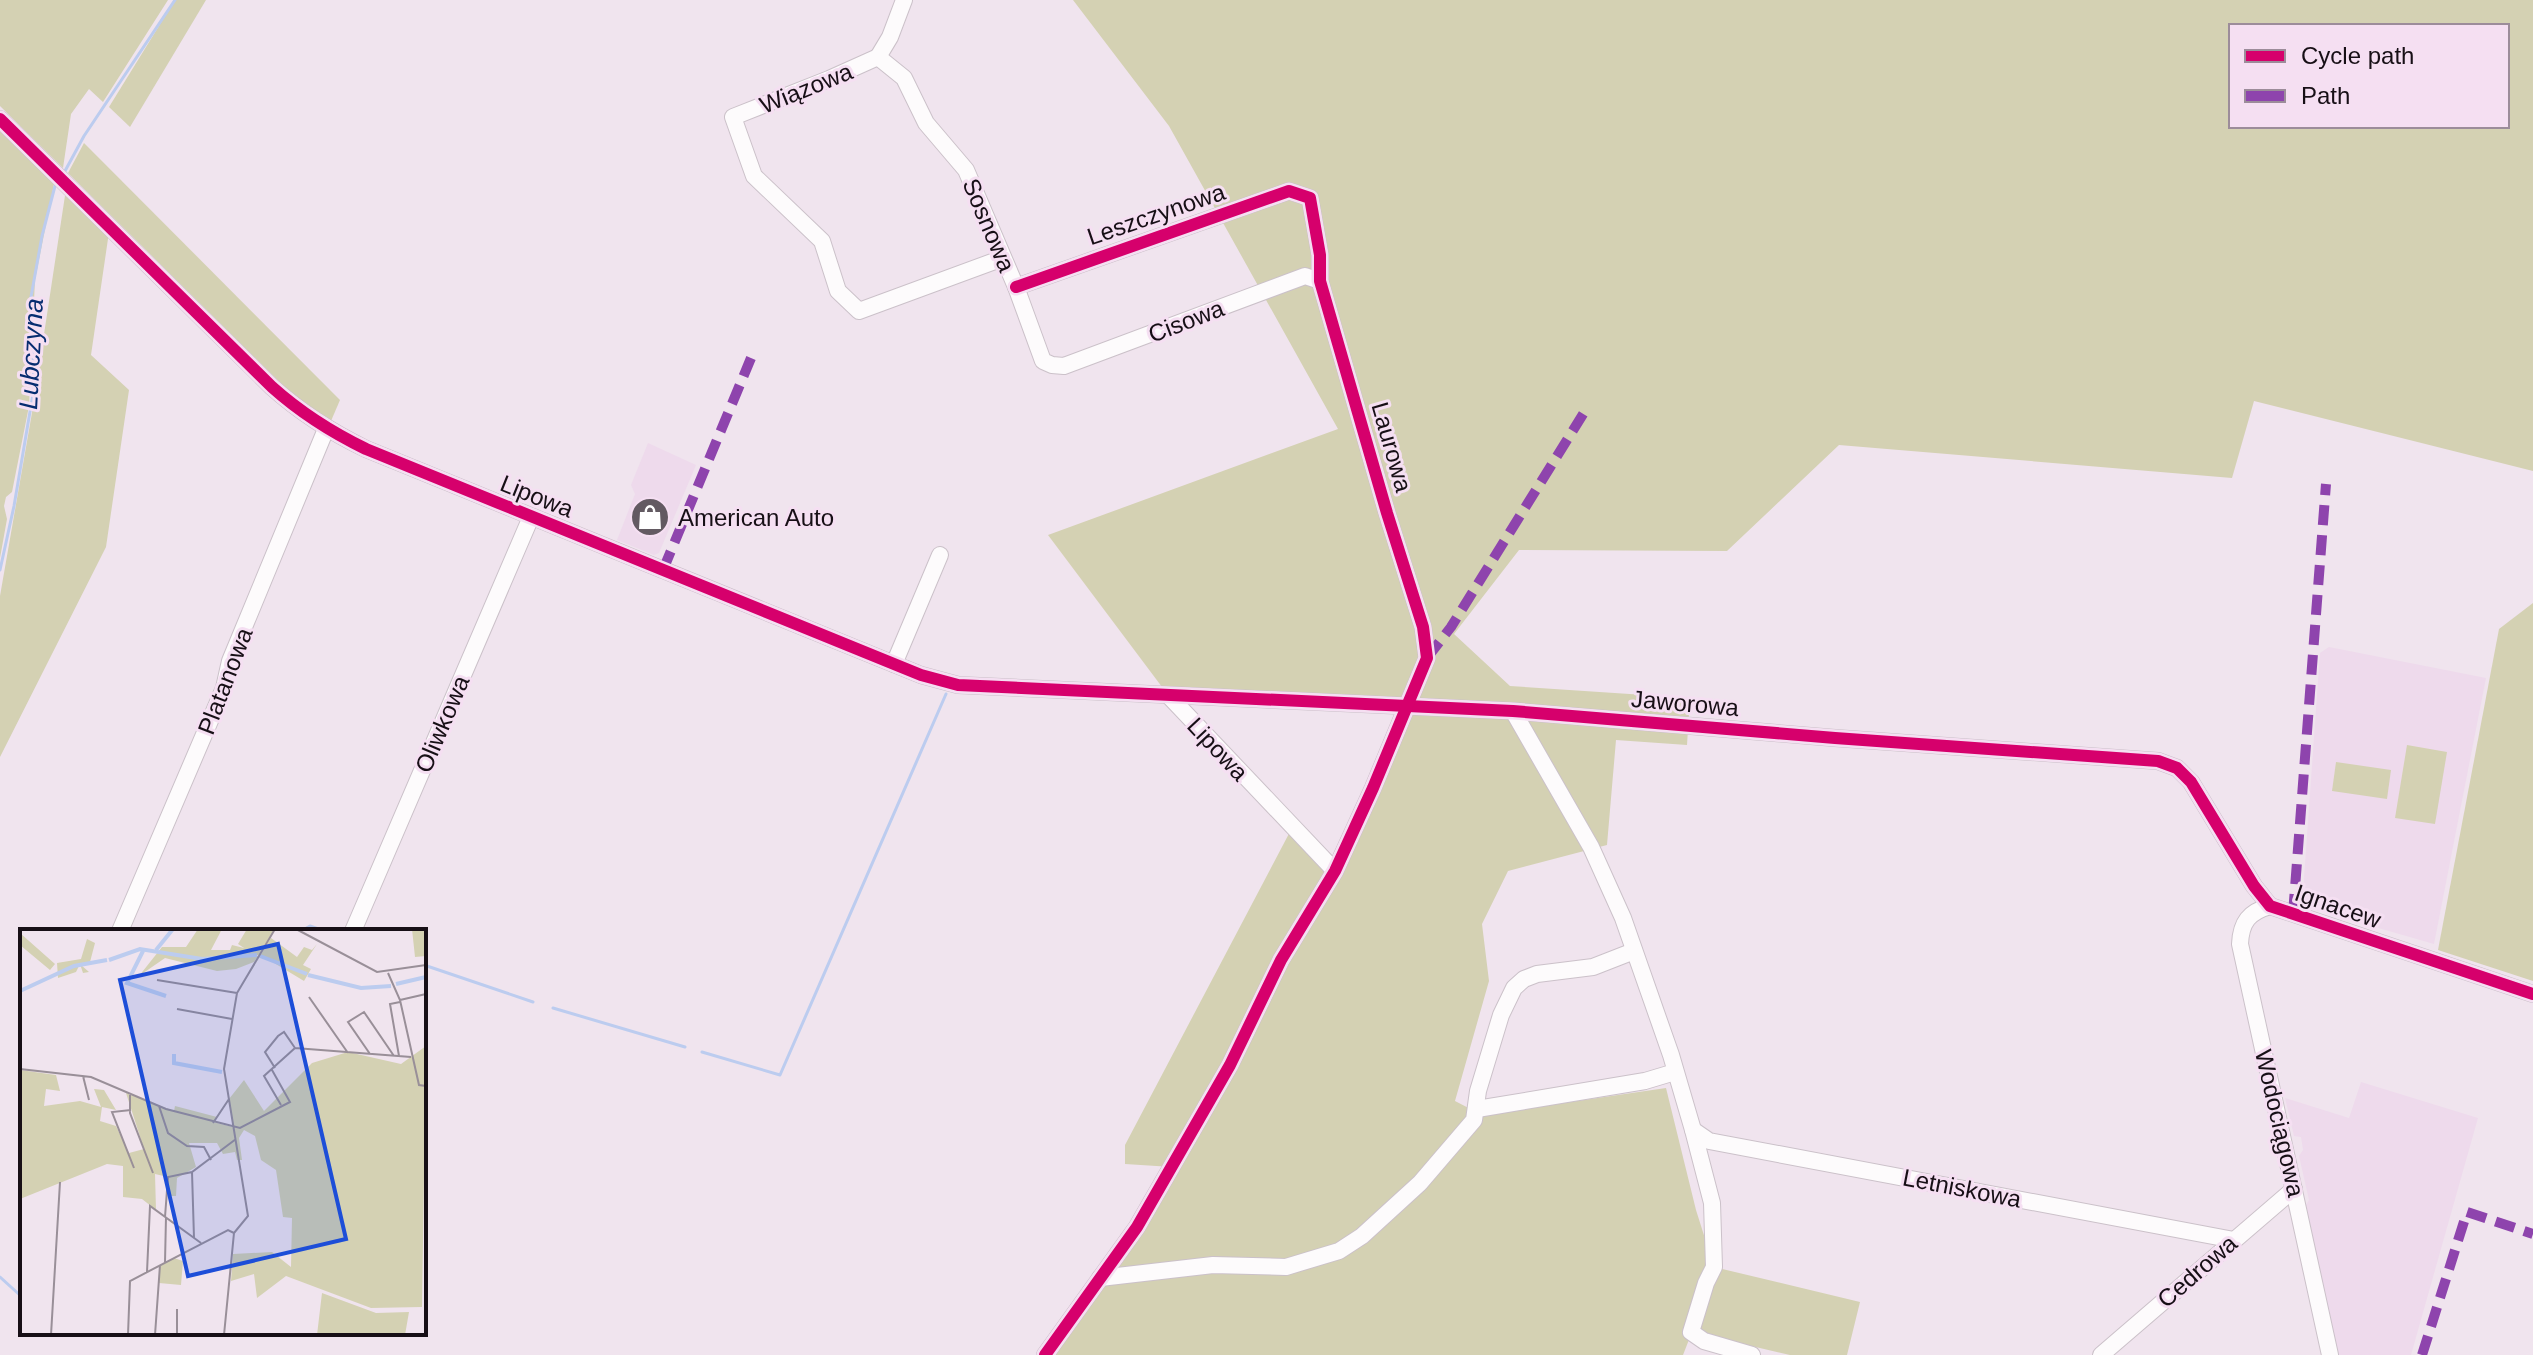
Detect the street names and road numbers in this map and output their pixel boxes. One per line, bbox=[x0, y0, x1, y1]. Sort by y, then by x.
street label: Wiązowa bbox=[756, 57, 857, 119]
street label: Sosnowa bbox=[957, 174, 1021, 276]
street label: Leszczynowa bbox=[1083, 178, 1229, 250]
street label: Cisowa bbox=[1144, 294, 1228, 348]
street label: Laurowa bbox=[1366, 399, 1418, 496]
street label: Lipowa bbox=[497, 469, 578, 523]
street label: Platanowa bbox=[192, 623, 258, 738]
street label: Oliwkowa bbox=[410, 671, 475, 777]
street label: Jaworowa bbox=[1630, 685, 1741, 721]
street label: Lipowa bbox=[1182, 712, 1254, 786]
street label: Ignacew bbox=[2291, 879, 2385, 934]
street label: Wodociągowa bbox=[2250, 1047, 2310, 1200]
street label: Letniskowa bbox=[1900, 1163, 2024, 1213]
street label: Cedrowa bbox=[2152, 1229, 2243, 1313]

